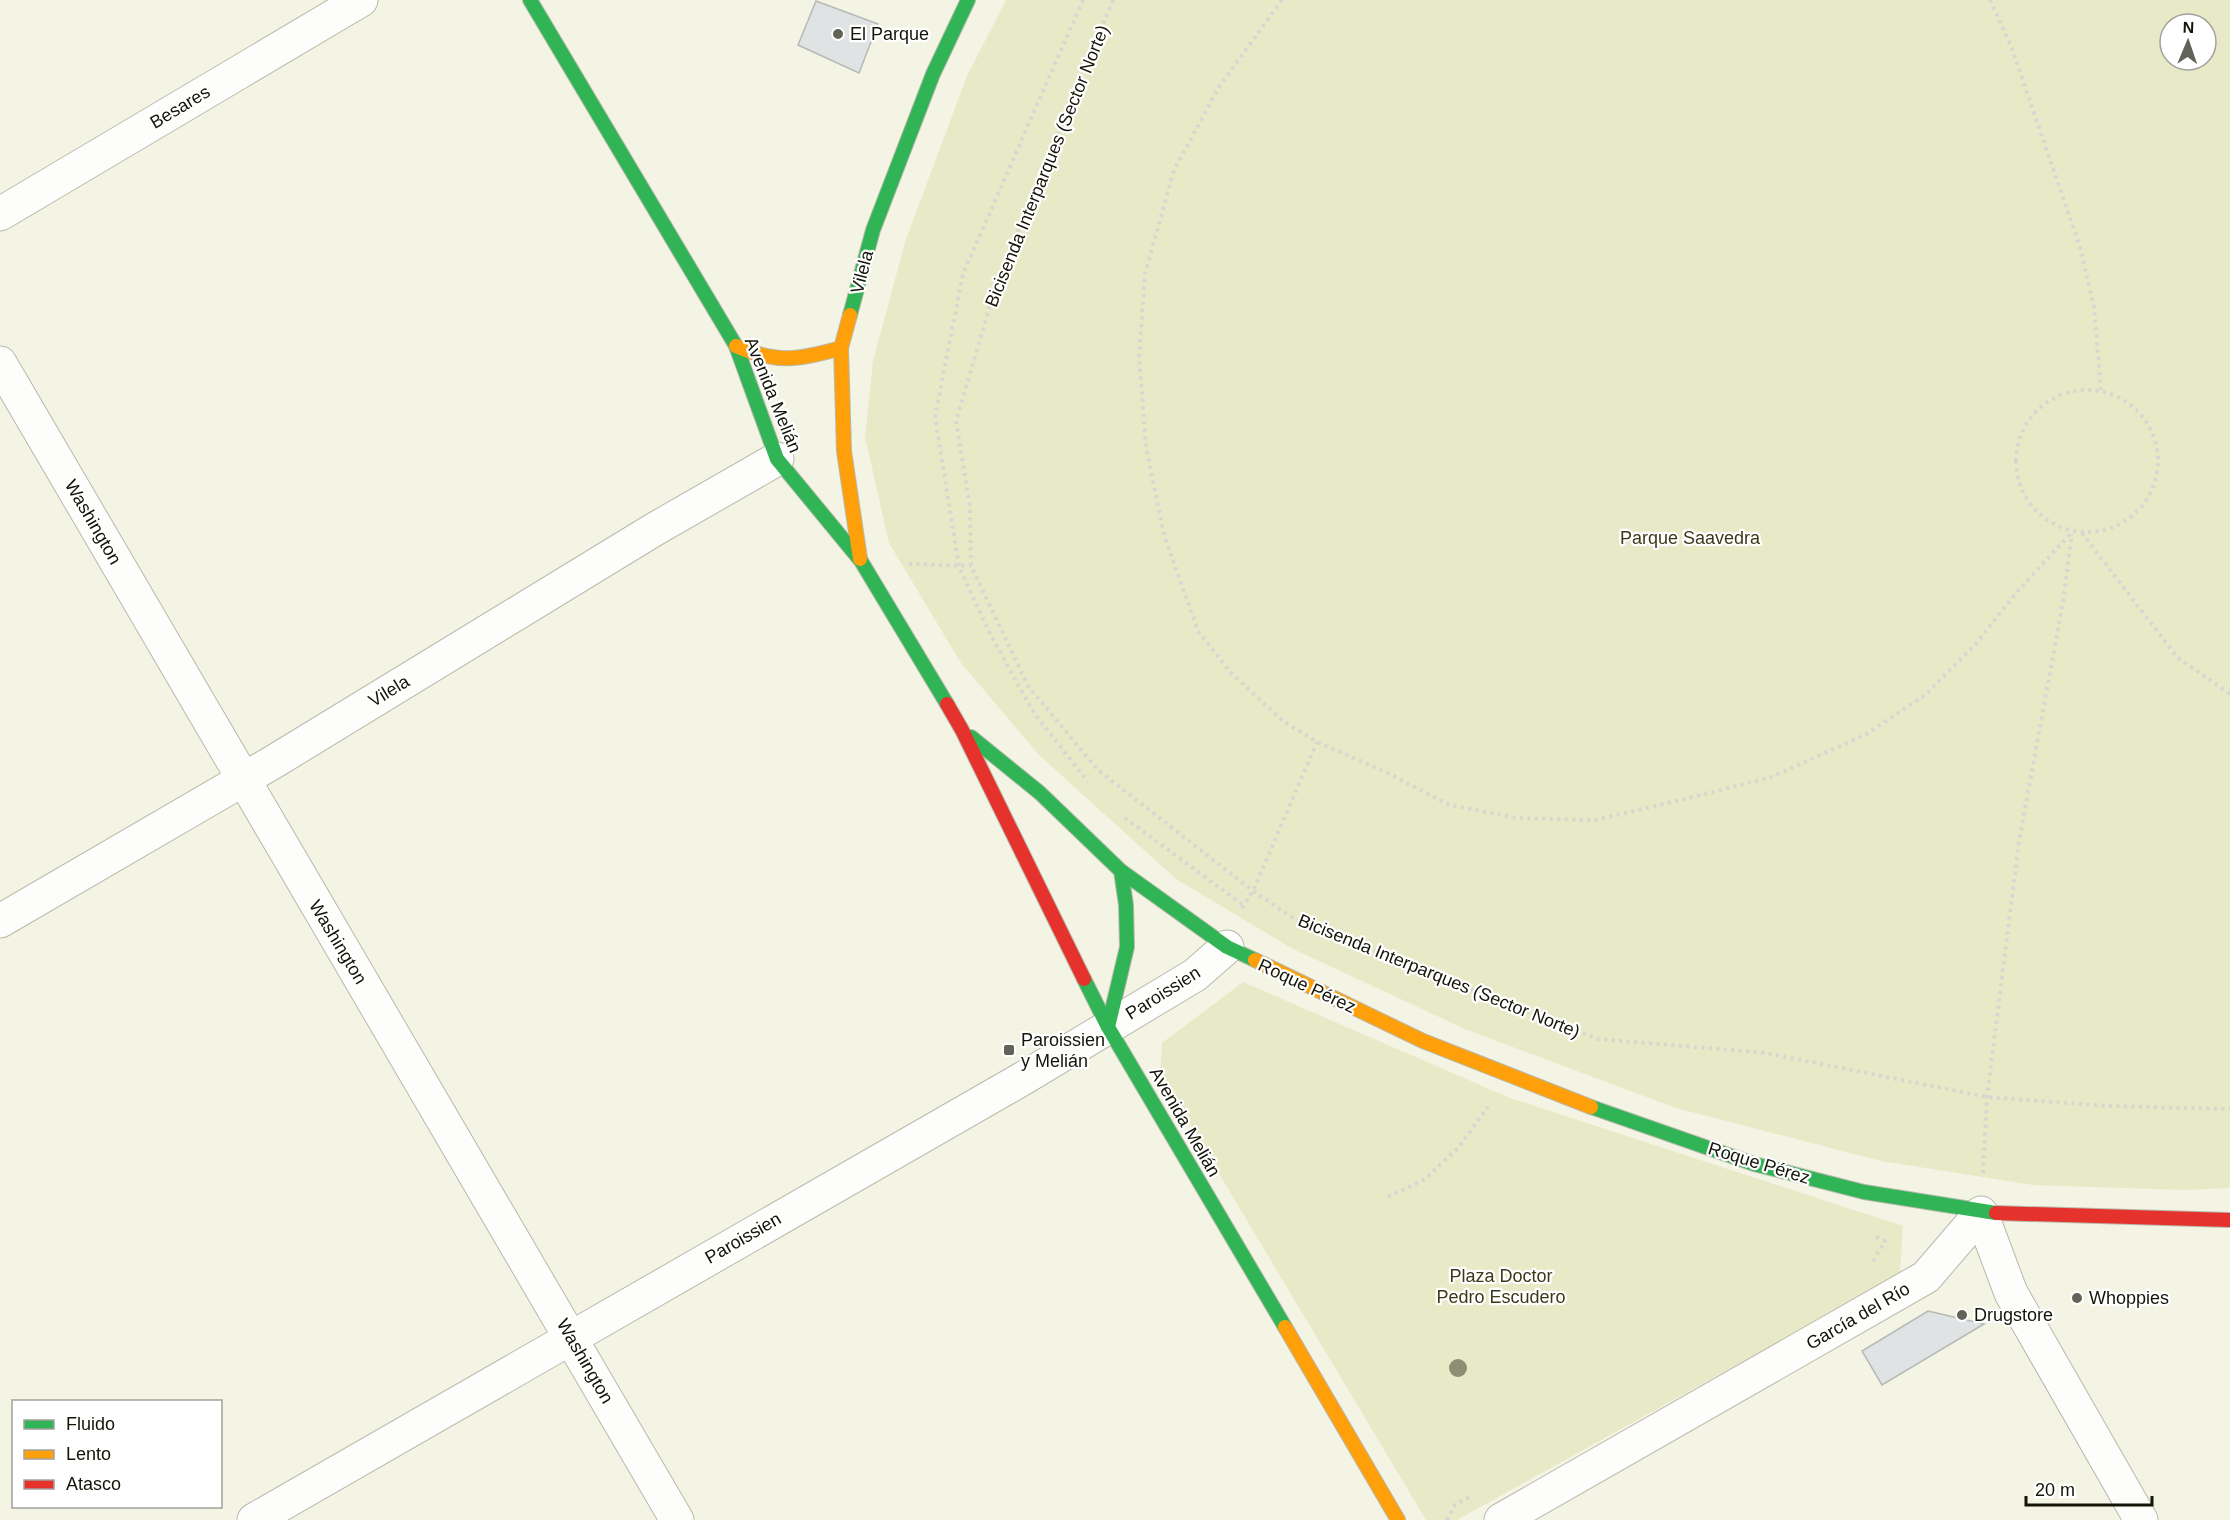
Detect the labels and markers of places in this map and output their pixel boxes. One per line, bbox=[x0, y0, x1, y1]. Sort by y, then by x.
place label: El Parque bbox=[850, 24, 929, 44]
marker: El Parque bbox=[831, 27, 845, 41]
place label: Paroissien y Melián bbox=[1021, 1030, 1105, 1071]
marker: Paroissien y Melián bbox=[1002, 1043, 1016, 1057]
place label: Whoppies bbox=[2089, 1288, 2169, 1308]
marker: Whoppies bbox=[2070, 1291, 2084, 1305]
place label: Drugstore bbox=[1974, 1305, 2053, 1325]
marker: Drugstore bbox=[1955, 1308, 1969, 1322]

